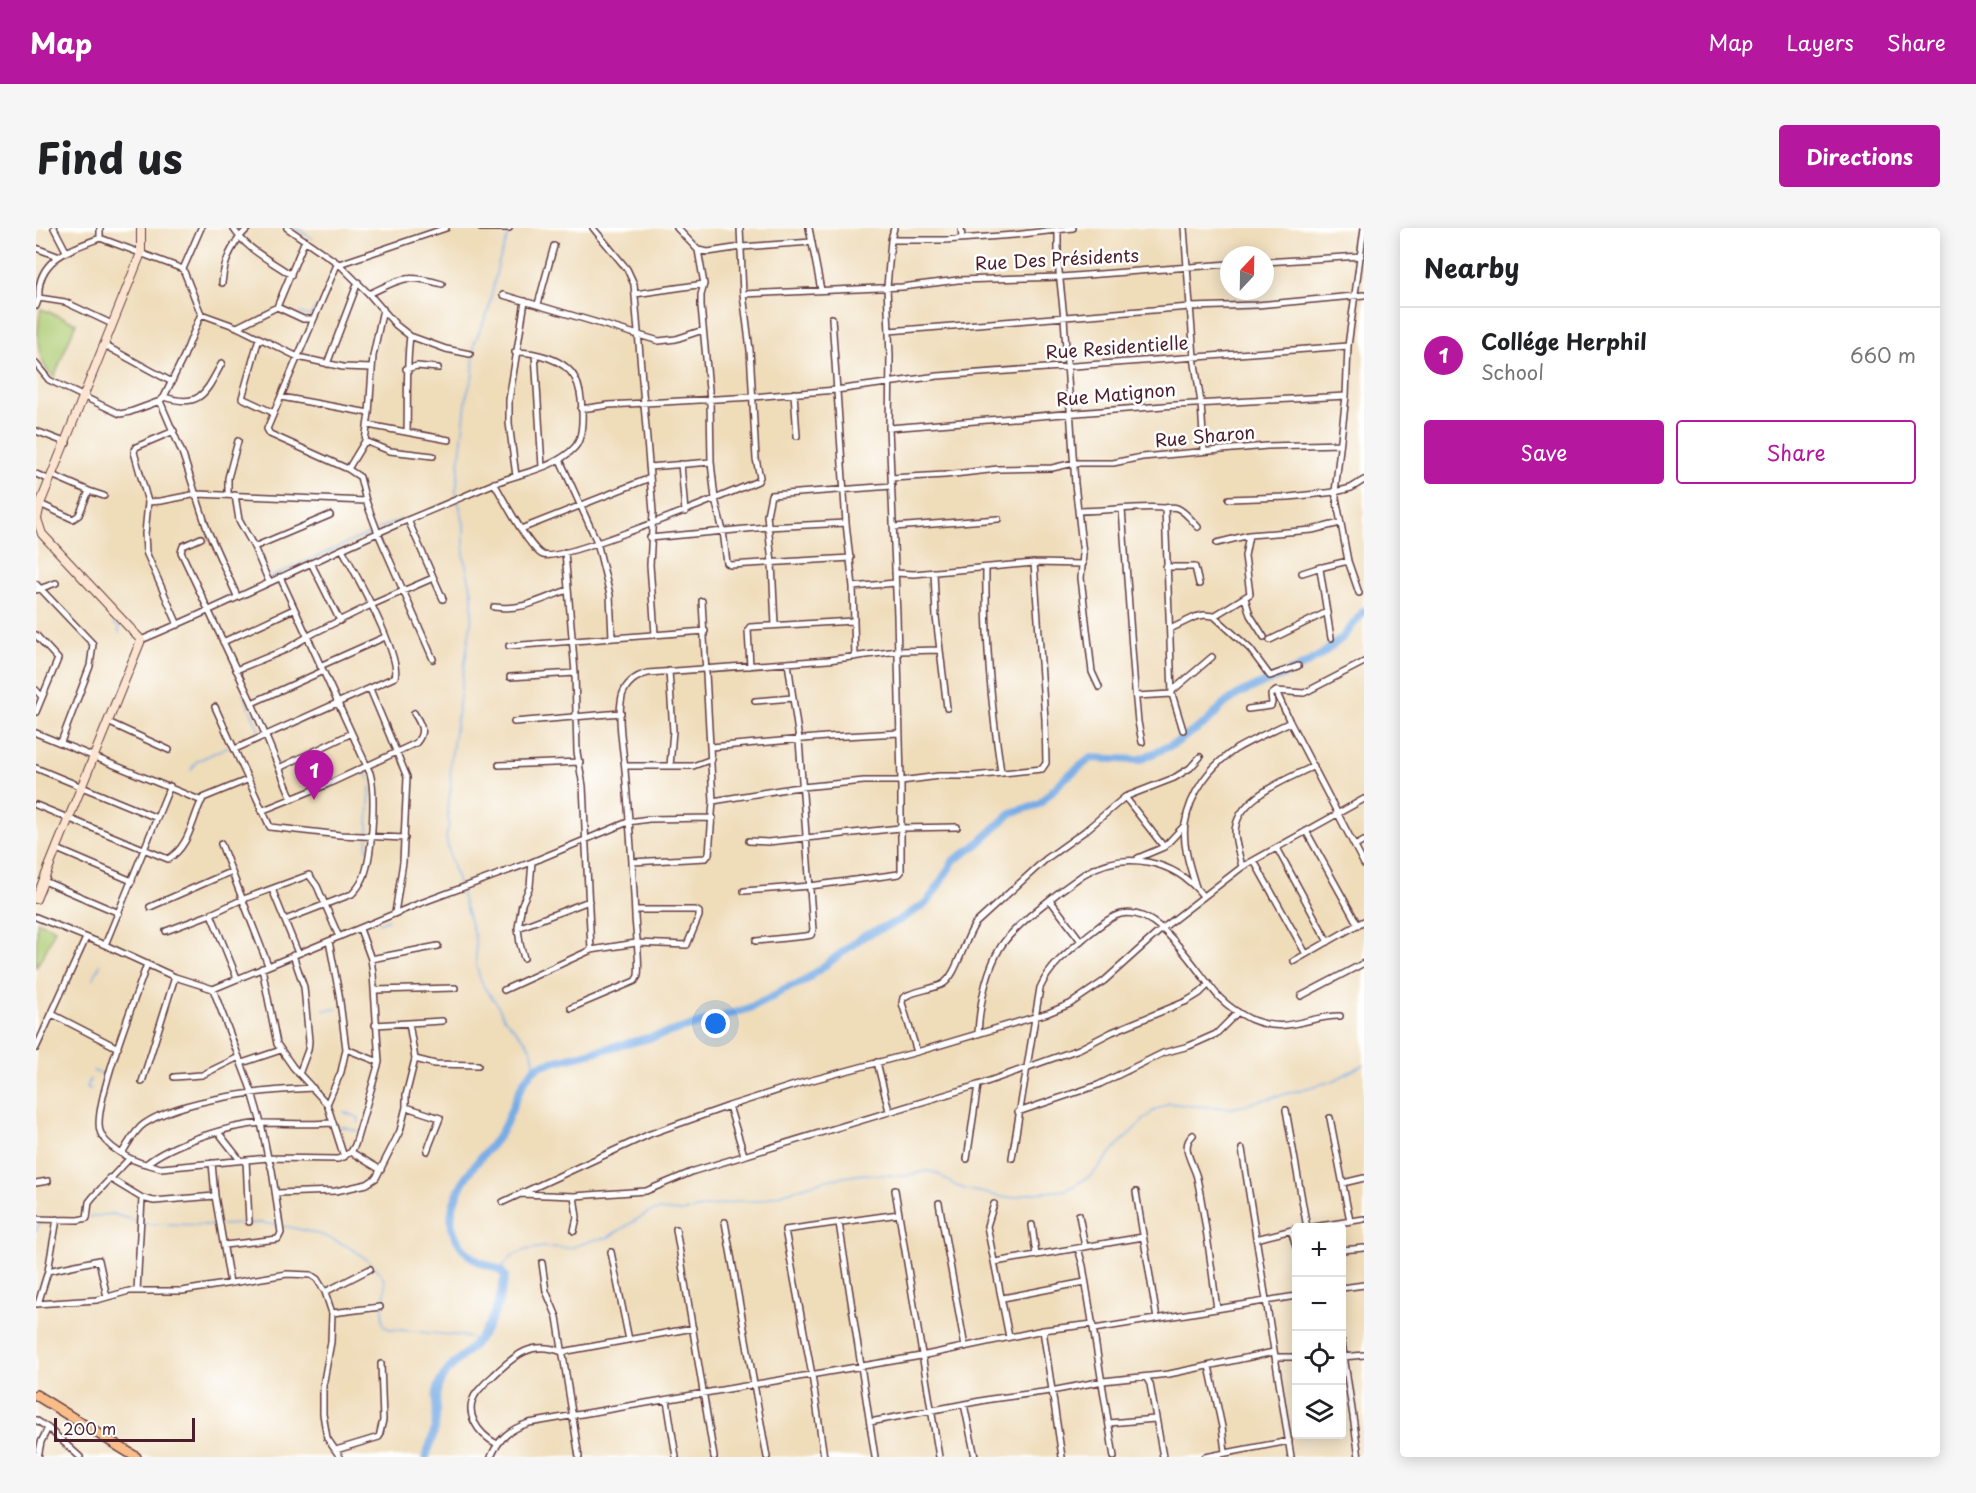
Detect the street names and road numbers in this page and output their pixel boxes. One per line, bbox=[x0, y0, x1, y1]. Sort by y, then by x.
street label: Rue Des Présidents bbox=[974, 241, 1140, 276]
street label: Rue Residentielle bbox=[1045, 328, 1189, 365]
street label: Rue Matignon bbox=[1055, 375, 1177, 412]
street label: Rue Sharon bbox=[1154, 418, 1256, 453]

